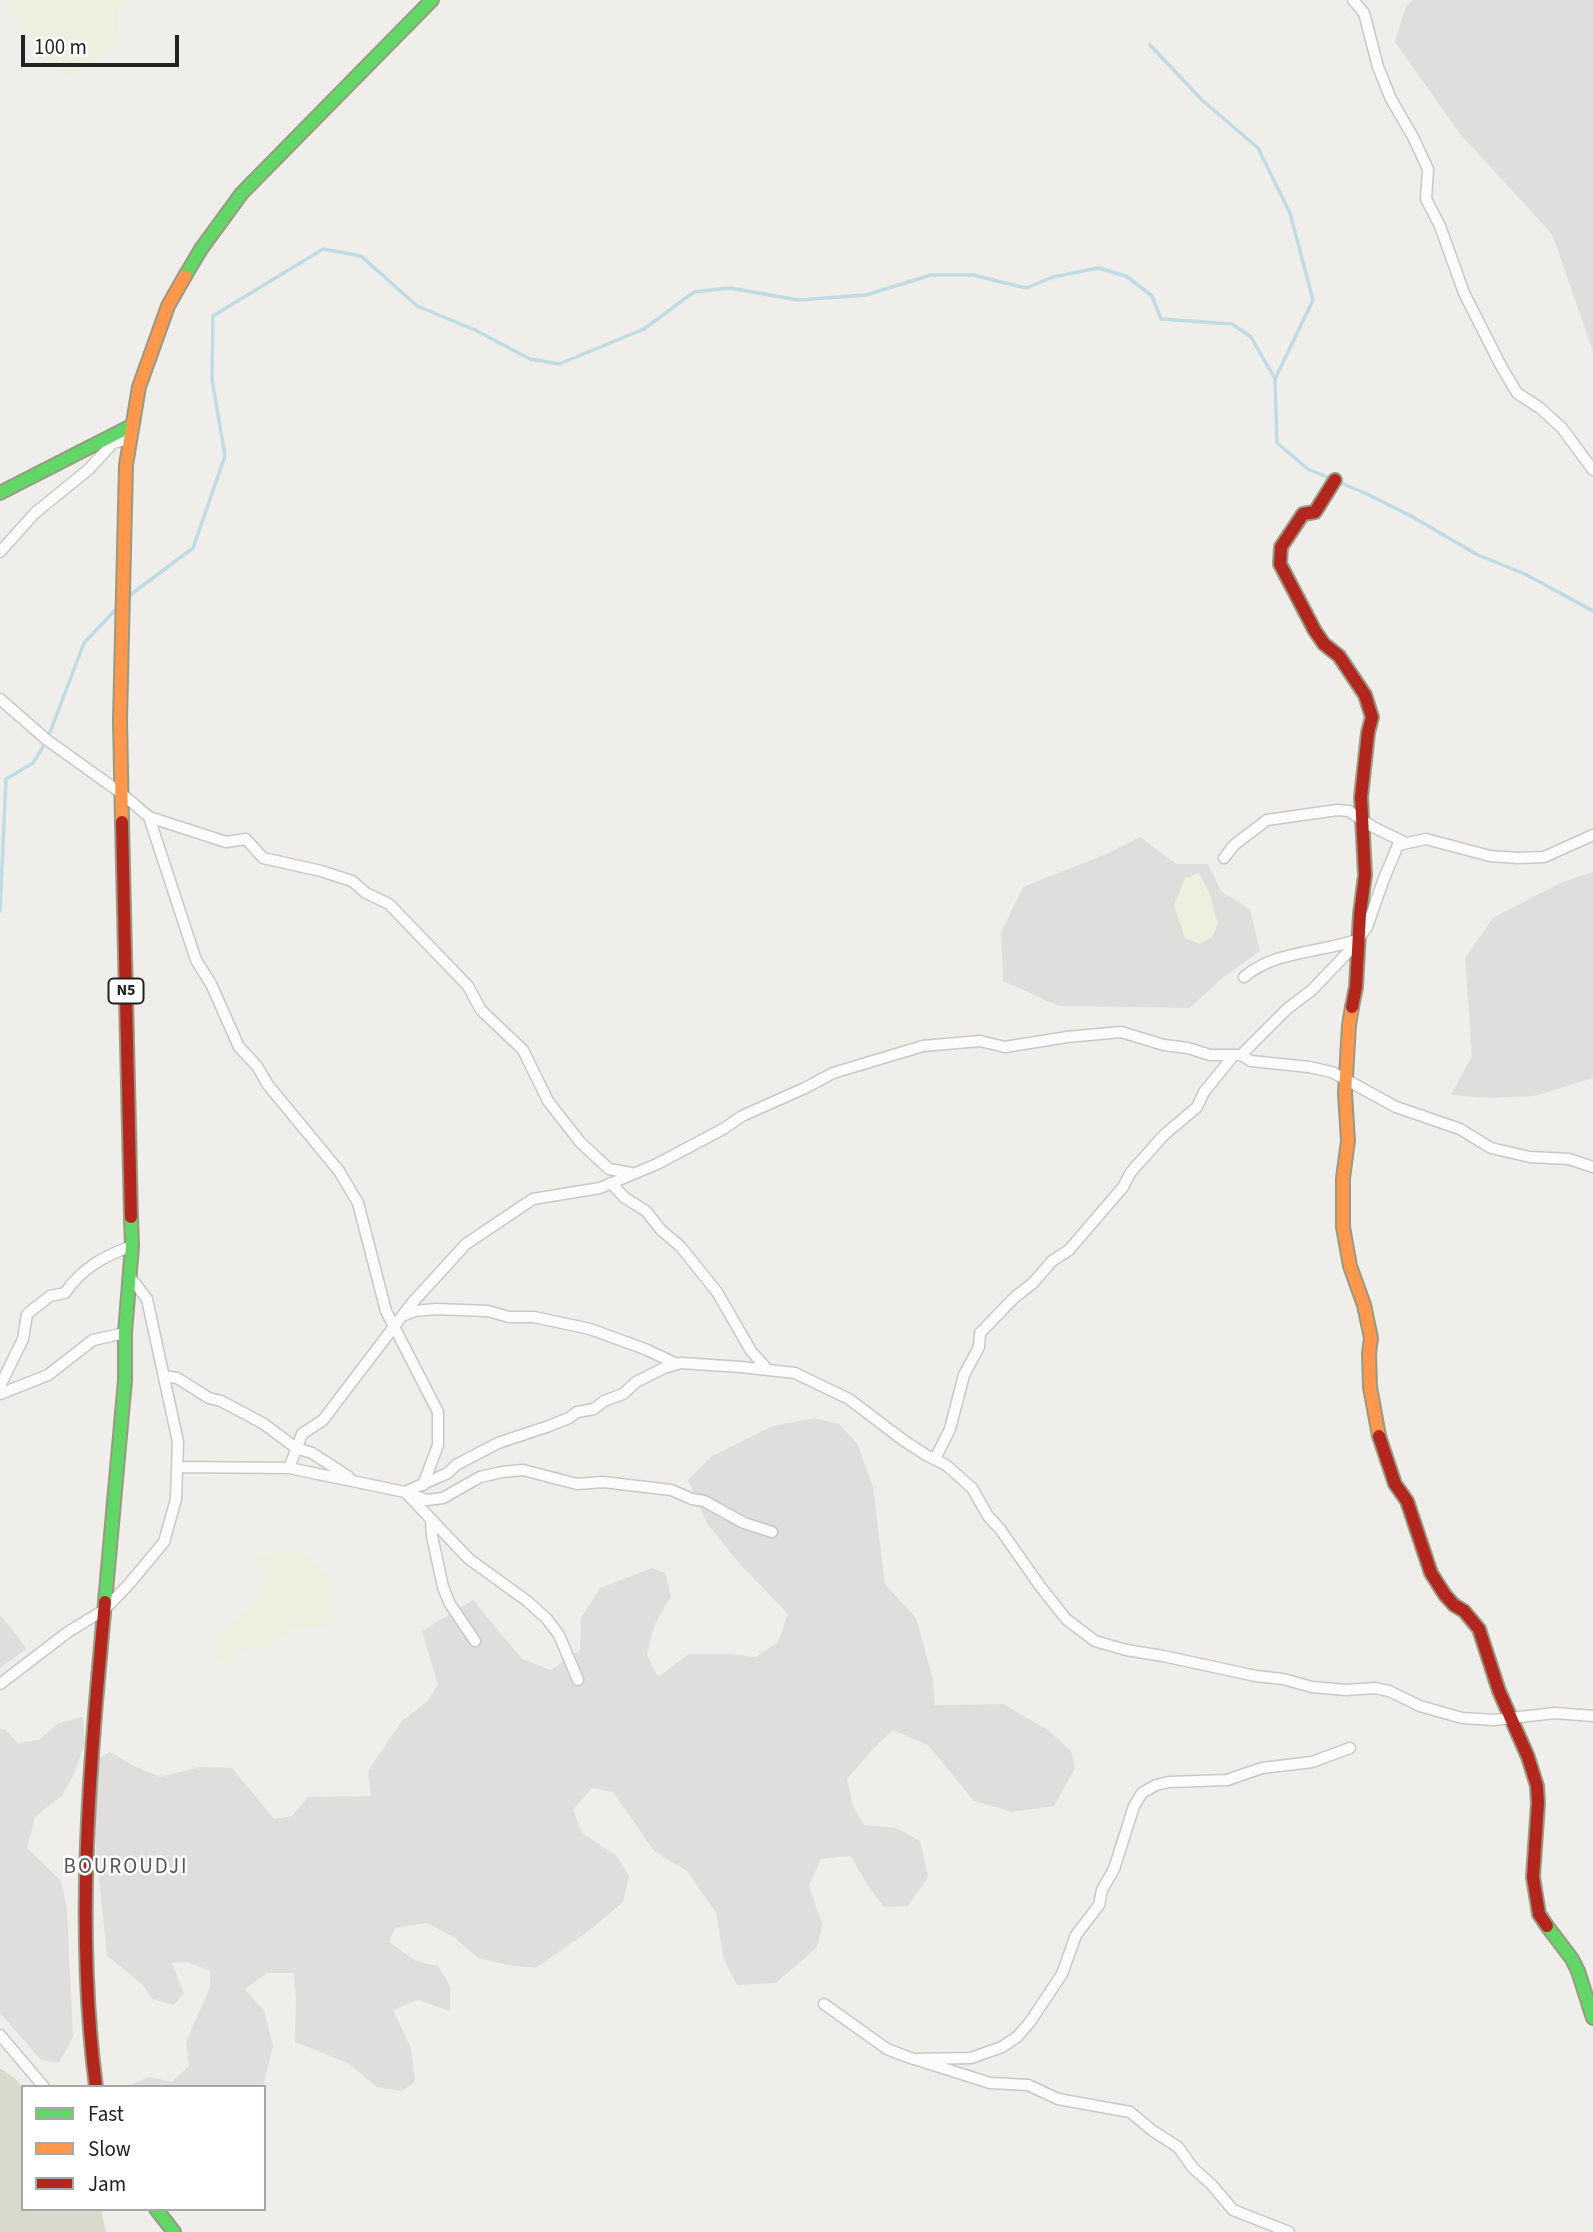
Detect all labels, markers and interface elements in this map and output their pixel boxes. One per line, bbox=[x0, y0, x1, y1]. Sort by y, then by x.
scale bar bbox=[24, 21, 182, 65]
text: 100 m bbox=[34, 32, 87, 62]
road number: N5 bbox=[108, 979, 144, 1004]
district label: BOUROUDJI bbox=[65, 1855, 187, 1881]
legend bbox=[21, 2085, 266, 2211]
text: Fast bbox=[88, 2099, 124, 2129]
text: Slow bbox=[88, 2134, 131, 2164]
text: Jam bbox=[88, 2169, 126, 2199]

